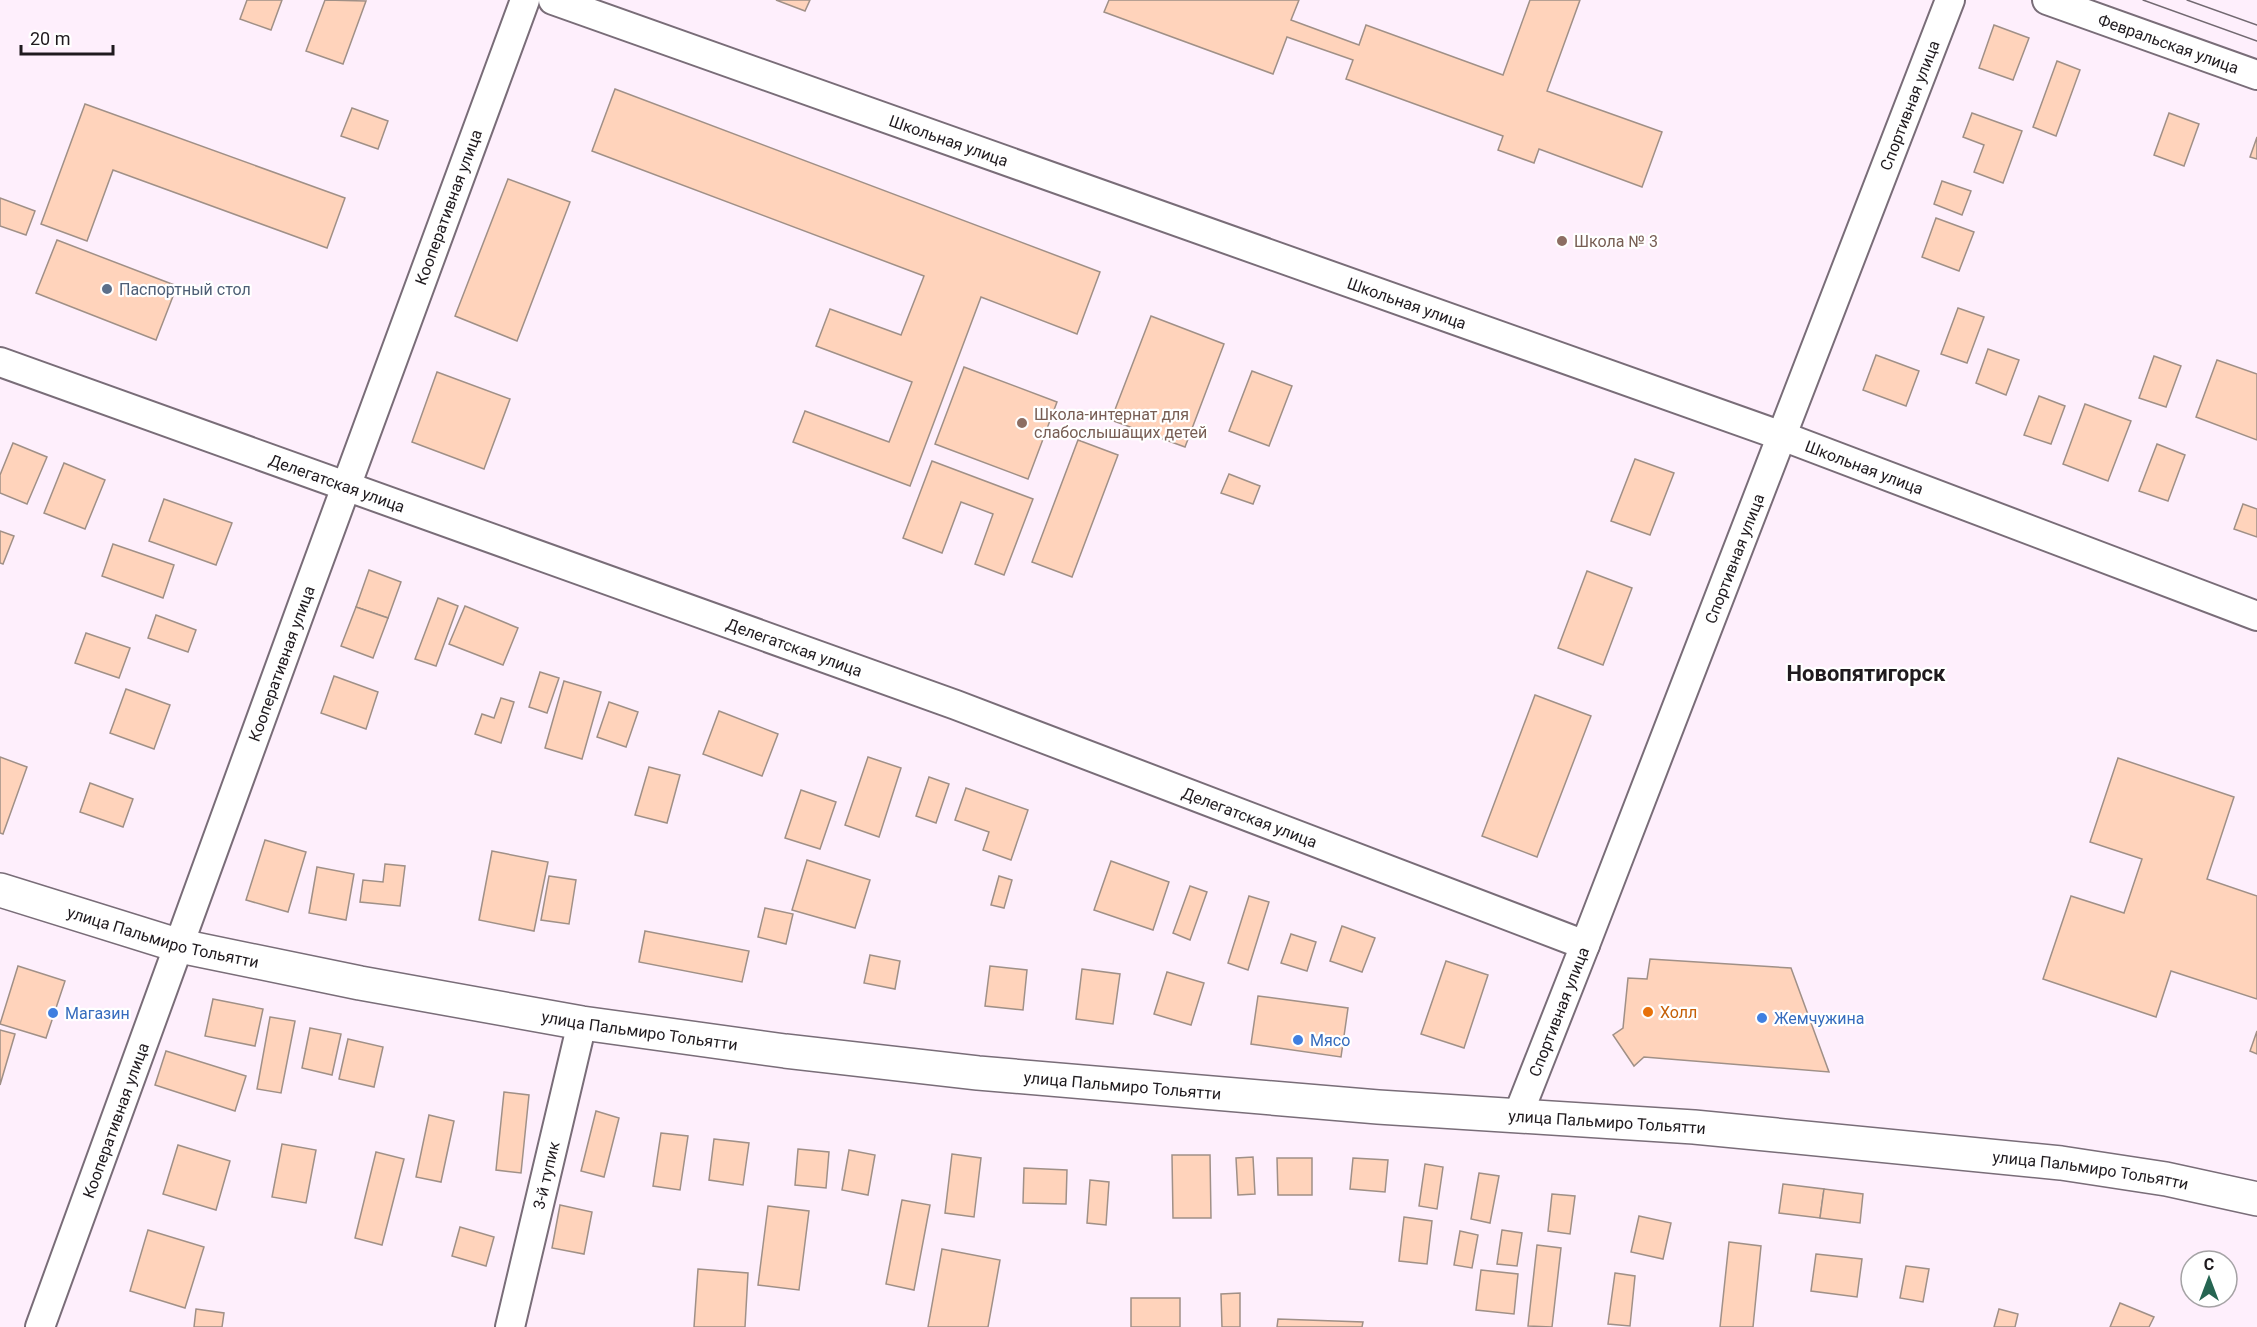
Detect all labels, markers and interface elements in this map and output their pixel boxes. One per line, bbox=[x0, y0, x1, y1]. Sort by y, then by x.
street label: Февральская улица bbox=[2096, 10, 2241, 77]
scale bar bbox=[21, 18, 112, 56]
text: 20 m bbox=[30, 28, 70, 49]
street label: Спортивная улица bbox=[1876, 37, 1943, 173]
street label: Школьная улица bbox=[887, 111, 1011, 170]
street label: Кооперативная улица bbox=[411, 127, 486, 287]
place label: Школа № 3 bbox=[1574, 232, 1658, 251]
marker: Школа № 3 bbox=[1555, 234, 1569, 248]
street label: Школьная улица bbox=[1345, 273, 1469, 333]
place label: Паспортный стол bbox=[119, 280, 251, 299]
marker: Паспортный стол bbox=[100, 282, 114, 296]
place label: Школа-интернат для слабослышащих детей bbox=[1034, 405, 1207, 442]
marker: Школа-интернат для слабослышащих детей bbox=[1015, 416, 1029, 430]
street label: Школьная улица bbox=[1802, 436, 1926, 498]
street label: Делегатская улица bbox=[266, 450, 407, 516]
street label: Спортивная улица bbox=[1701, 491, 1768, 626]
street label: Кооперативная улица bbox=[244, 583, 318, 744]
street label: Делегатская улица bbox=[724, 614, 865, 680]
district label: Новопятигорск bbox=[1787, 661, 1946, 686]
street label: Делегатская улица bbox=[1179, 783, 1320, 851]
street label: улица Пальмиро Тольятти bbox=[65, 902, 261, 972]
street label: Спортивная улица bbox=[1525, 944, 1593, 1079]
place label: Холл bbox=[1660, 1003, 1697, 1022]
place label: Магазин bbox=[65, 1004, 130, 1023]
marker: Холл bbox=[1641, 1005, 1655, 1019]
marker: Магазин bbox=[46, 1006, 60, 1020]
street label: улица Пальмиро Тольятти bbox=[540, 1006, 739, 1054]
place label: Жемчужина bbox=[1774, 1009, 1864, 1028]
marker: Жемчужина bbox=[1755, 1011, 1769, 1025]
place label: Мясо bbox=[1310, 1031, 1350, 1050]
marker: Мясо bbox=[1291, 1033, 1305, 1047]
street label: Кооперативная улица bbox=[78, 1040, 152, 1201]
street label: улица Пальмиро Тольятти bbox=[1023, 1067, 1222, 1103]
street label: улица Пальмиро Тольятти bbox=[1508, 1106, 1707, 1138]
street label: 3-й тупик bbox=[529, 1139, 563, 1211]
street label: улица Пальмиро Тольятти bbox=[1992, 1147, 2190, 1193]
north arrow bbox=[2179, 1249, 2239, 1309]
text: С bbox=[2204, 1255, 2214, 1274]

